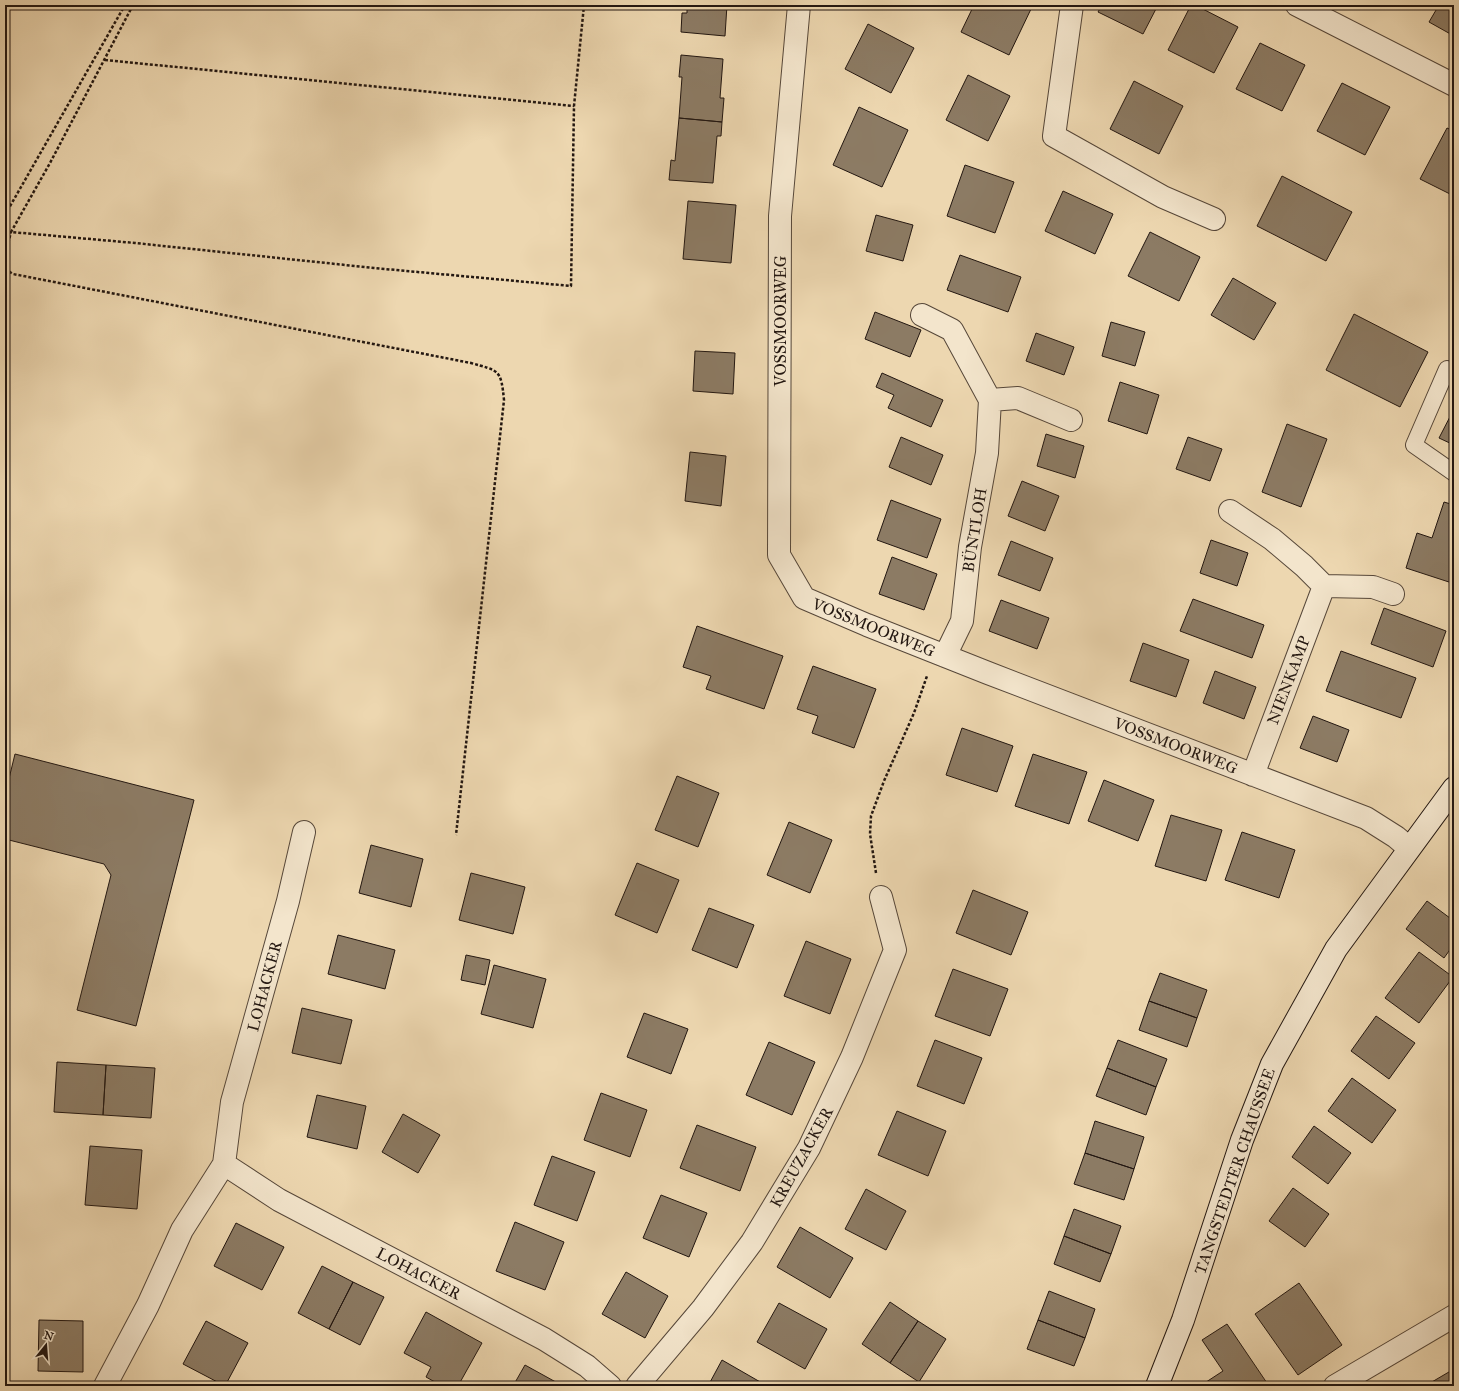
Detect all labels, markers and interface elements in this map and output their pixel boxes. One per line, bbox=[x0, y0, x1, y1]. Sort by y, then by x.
street label: VOSSMOORWEG bbox=[771, 255, 790, 387]
street label: BÜNTLOH bbox=[957, 486, 991, 574]
street label: VOSSMOORWEG bbox=[809, 594, 938, 661]
street label: NIENKAMP bbox=[1263, 633, 1314, 727]
street label: VOSSMOORWEG bbox=[1110, 713, 1241, 778]
street label: LOHACKER bbox=[243, 938, 286, 1034]
street label: TANGSTEDTER CHAUSSEE bbox=[1190, 1066, 1279, 1277]
street label: KREUZACKER bbox=[766, 1103, 837, 1211]
street label: LOHACKER bbox=[373, 1243, 465, 1304]
north arrow bbox=[26, 1325, 66, 1365]
text: N bbox=[42, 1328, 56, 1344]

